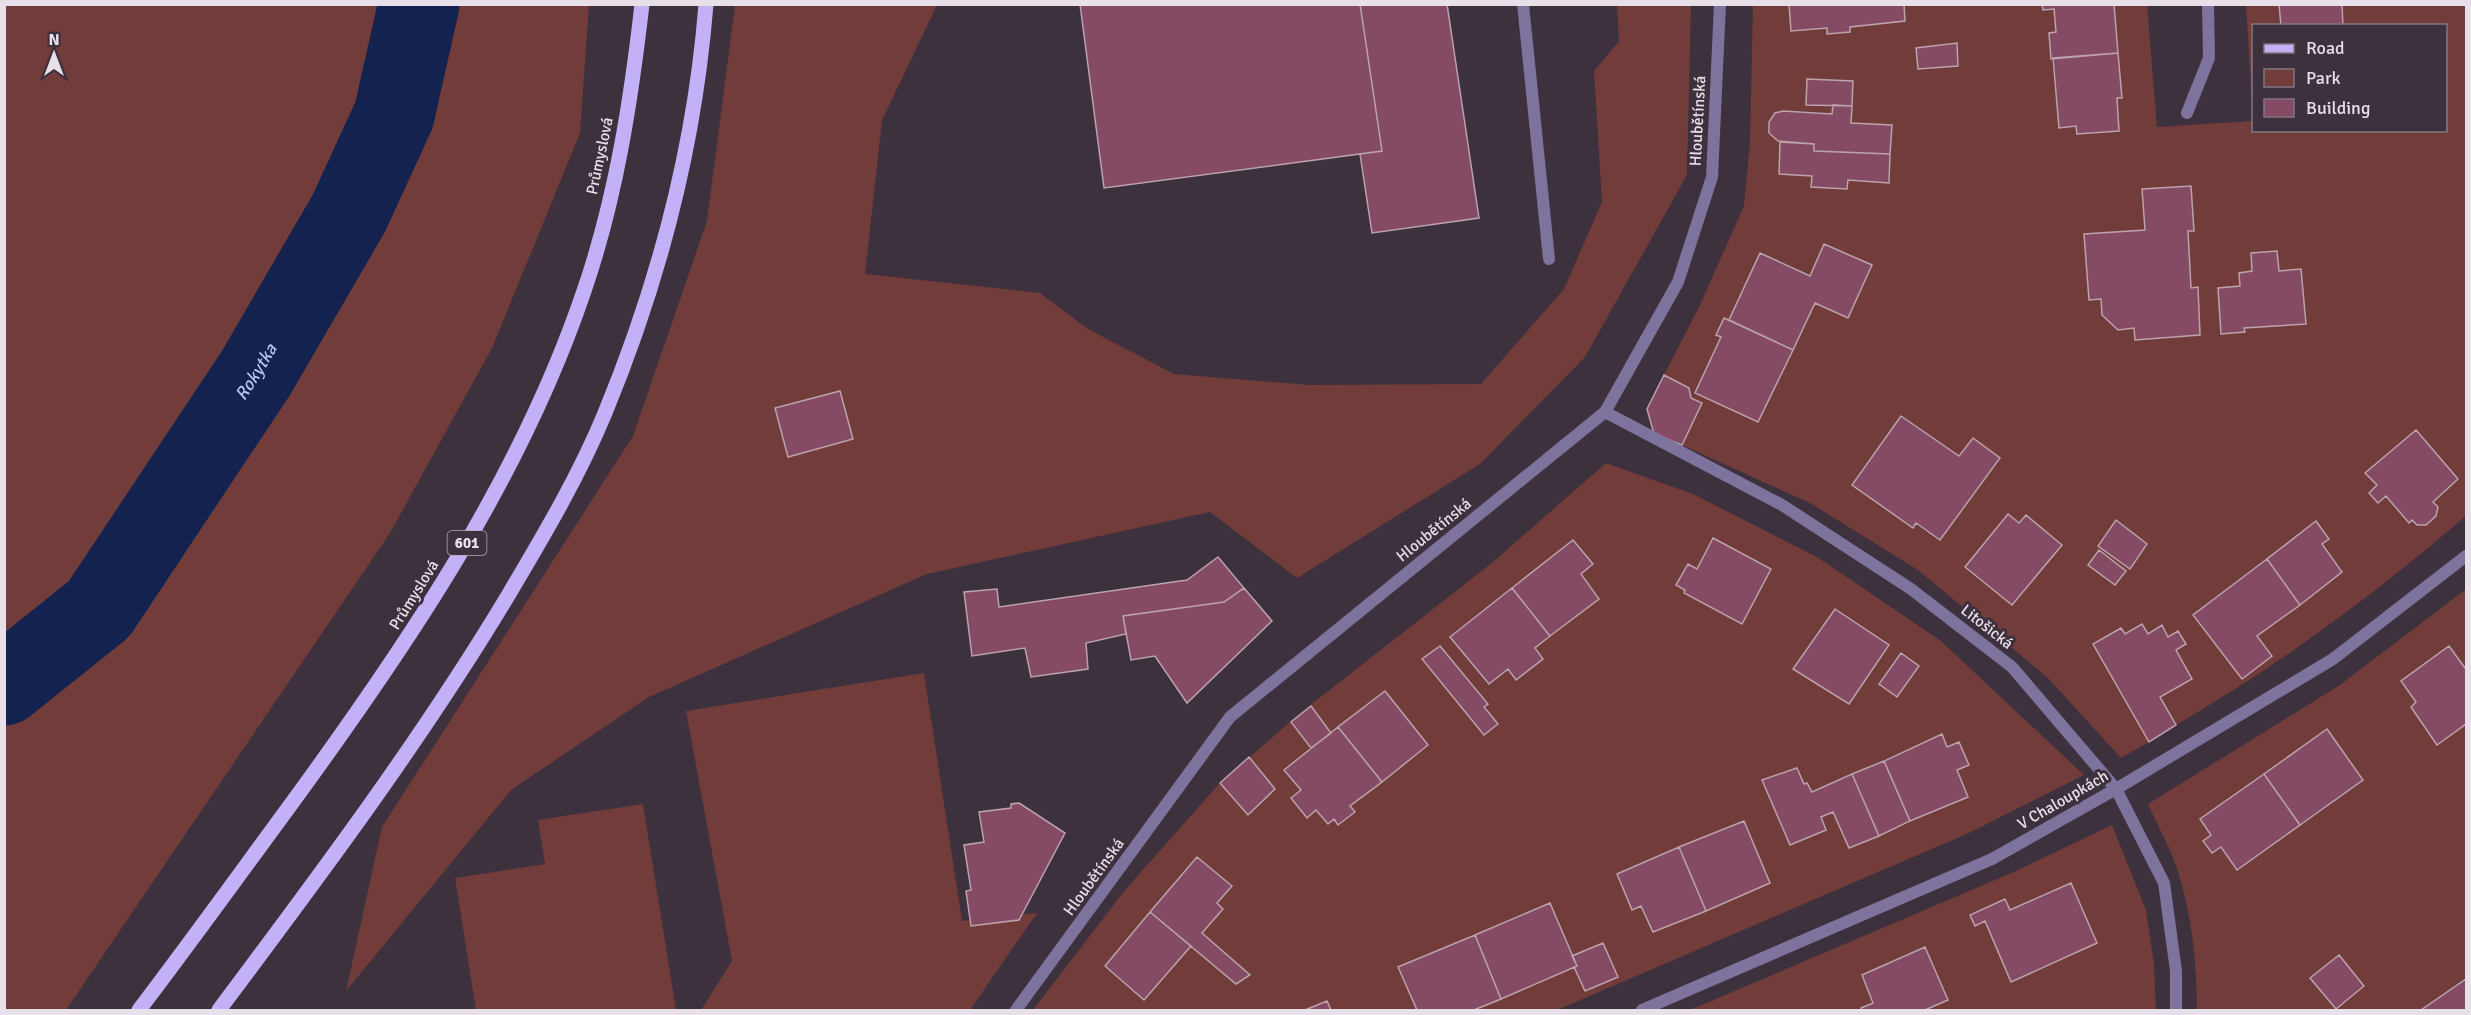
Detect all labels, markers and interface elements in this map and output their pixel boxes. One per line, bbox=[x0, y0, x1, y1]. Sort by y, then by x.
north arrow bbox=[24, 24, 84, 84]
legend bbox=[2252, 24, 2447, 132]
text: N bbox=[48, 30, 60, 50]
text: Road bbox=[2306, 37, 2345, 59]
text: Park bbox=[2306, 67, 2341, 89]
street label: Hloubětínská bbox=[1686, 75, 1710, 167]
text: Building bbox=[2306, 97, 2370, 119]
street label: Průmyslová bbox=[582, 116, 618, 196]
water label: Rokytka bbox=[230, 339, 282, 404]
street label: Hloubětínská bbox=[1392, 494, 1476, 566]
road number: 601 bbox=[448, 531, 486, 555]
street label: Průmyslová bbox=[385, 556, 443, 634]
street label: Litošická bbox=[1957, 600, 2017, 654]
street label: V Chaloupkách bbox=[2014, 766, 2112, 834]
street label: Hloubětínská bbox=[1059, 834, 1129, 920]

